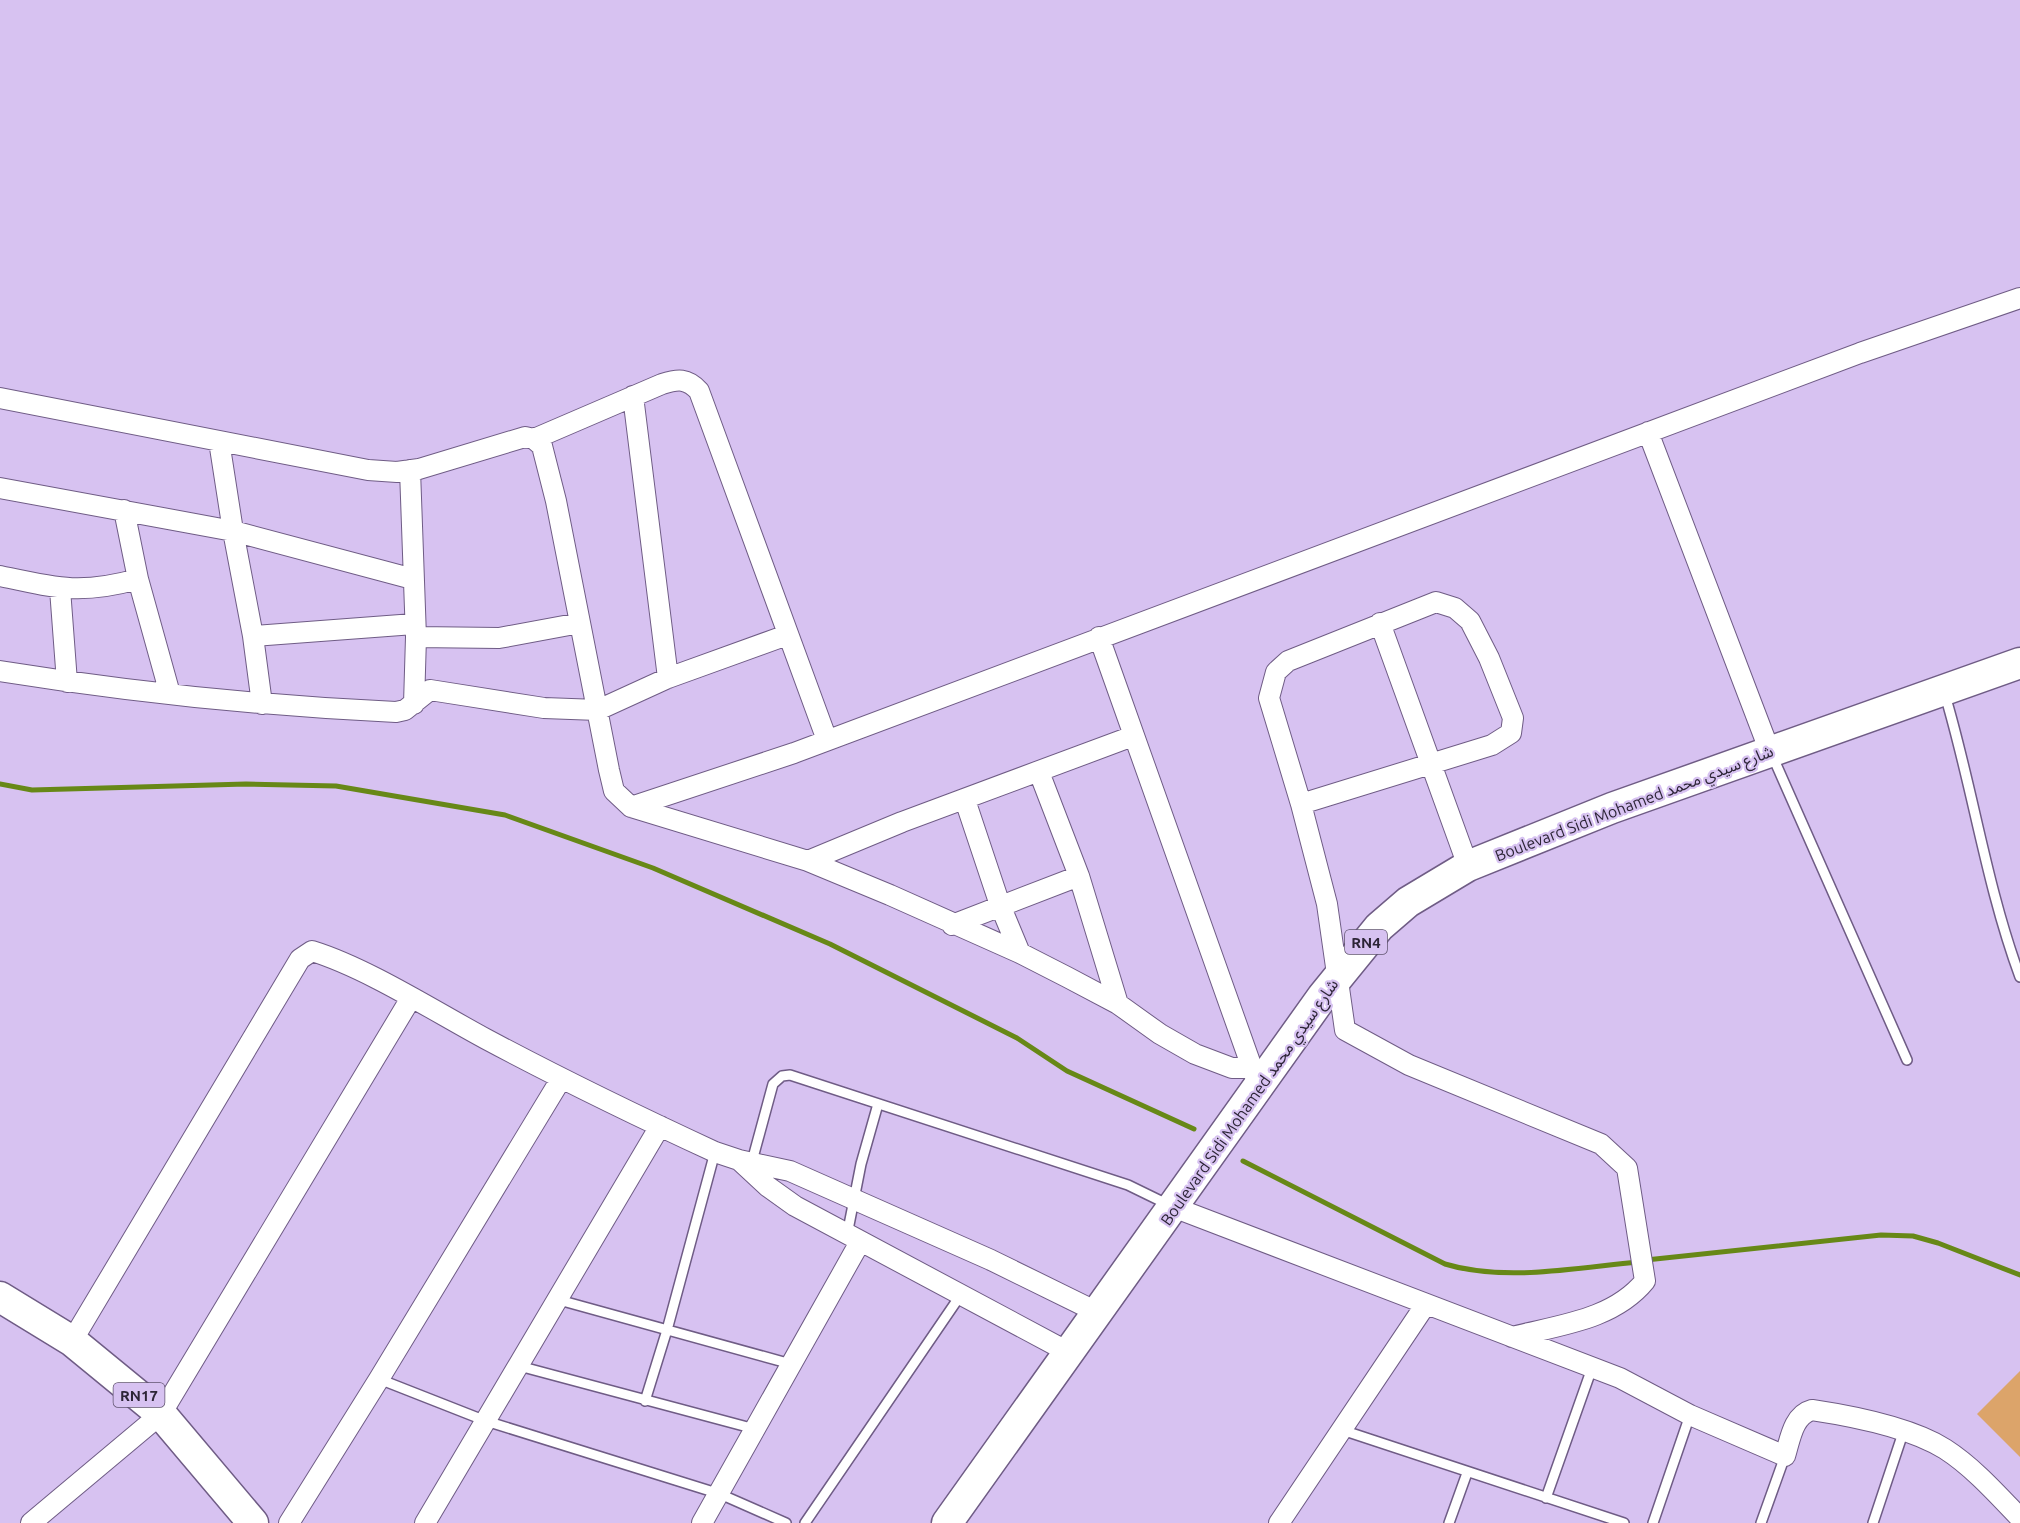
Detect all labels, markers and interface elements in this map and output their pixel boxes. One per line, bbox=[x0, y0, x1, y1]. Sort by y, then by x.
street label: Boulevard Sidi Mohamed شارع سيدي محمد bbox=[1492, 742, 1777, 868]
road number: RN4 bbox=[1345, 930, 1387, 954]
street label: Boulevard Sidi Mohamed شارع سيدي محمد bbox=[1157, 975, 1345, 1231]
road number: RN17 bbox=[114, 1383, 164, 1407]

